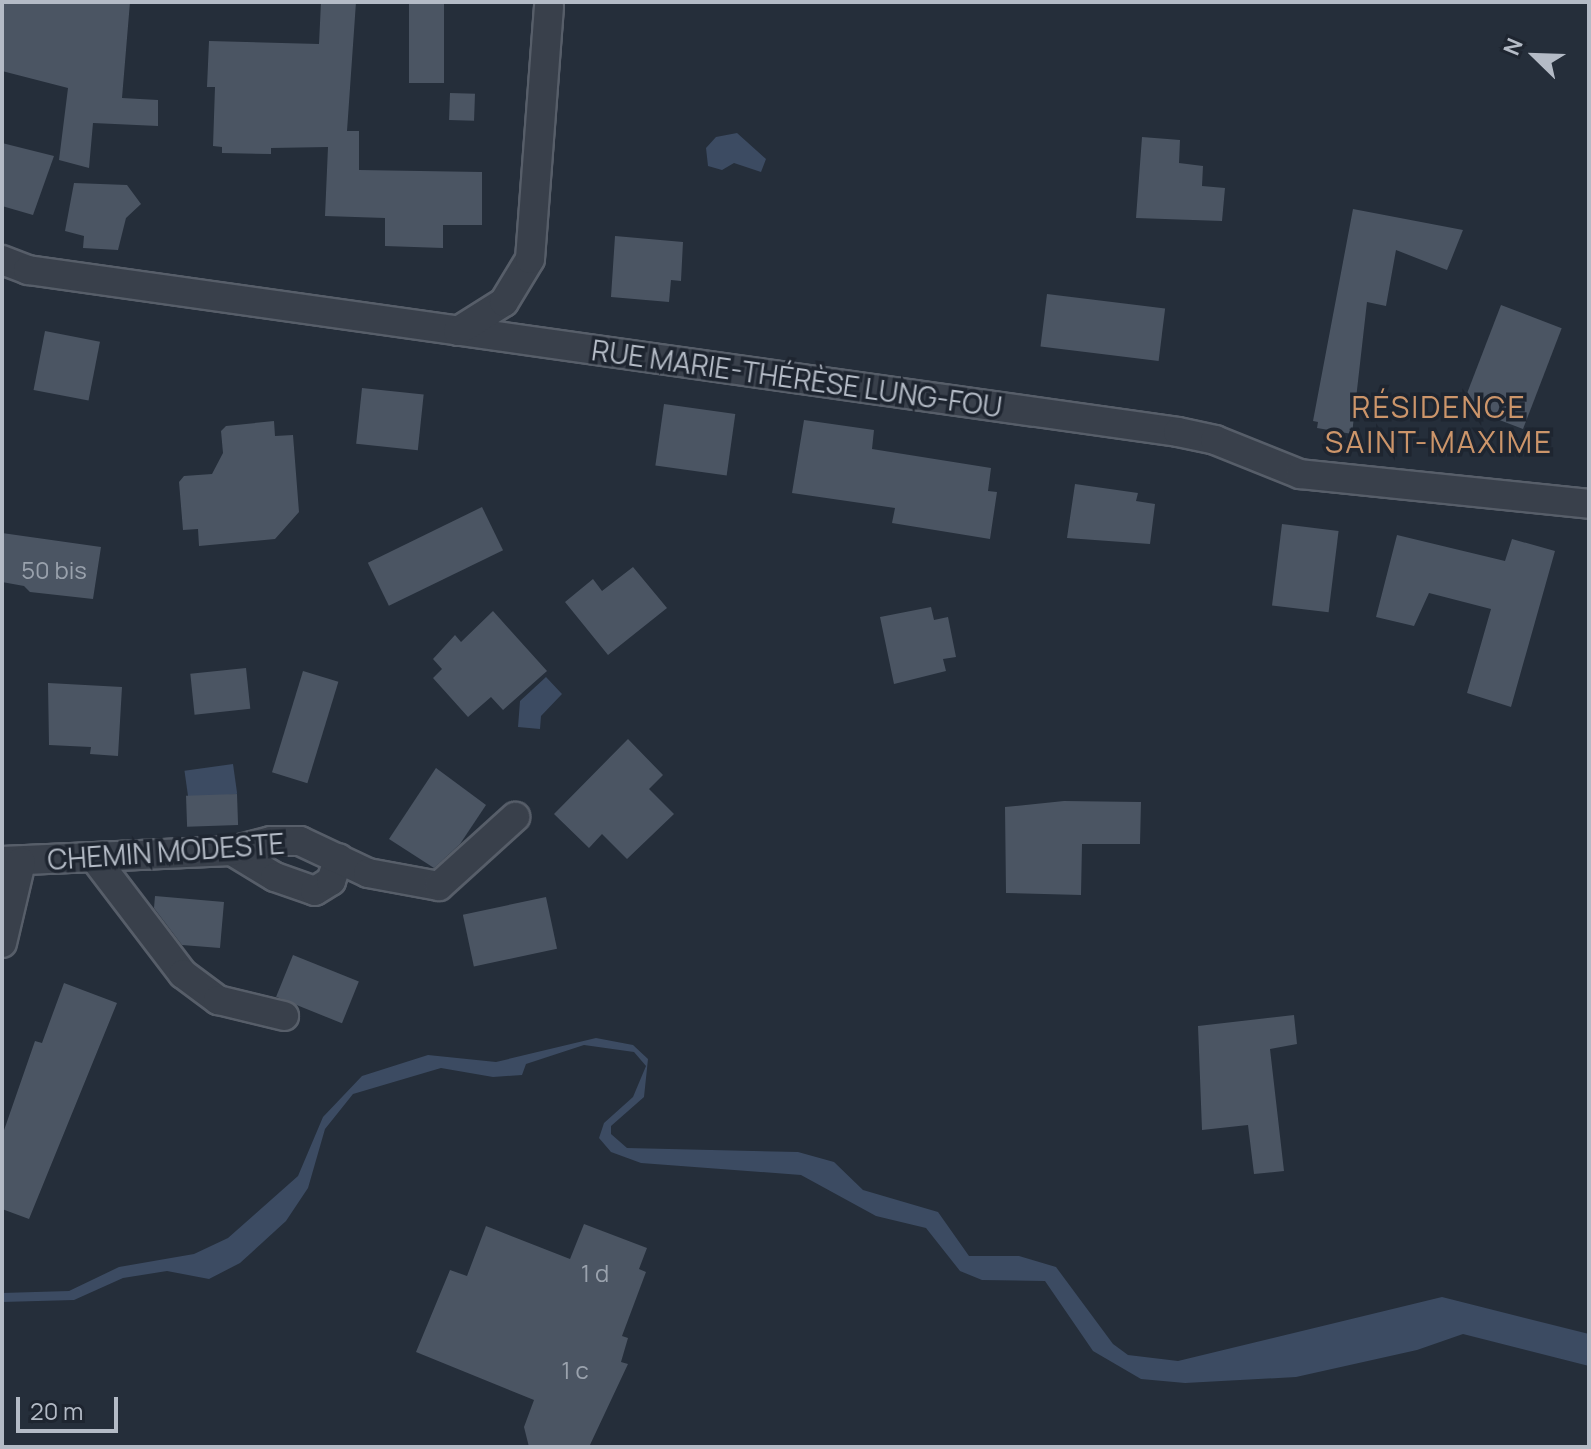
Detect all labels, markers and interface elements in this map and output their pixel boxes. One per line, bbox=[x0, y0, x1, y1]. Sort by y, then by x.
north arrow bbox=[1495, 16, 1575, 96]
text: N bbox=[1496, 33, 1530, 60]
street label: RUE MARIE-THÉRÈSE LUNG-FOU bbox=[590, 333, 1004, 423]
district label: RÉSIDENCE SAINT-MAXIME bbox=[1323, 389, 1555, 460]
house number: 50 bis bbox=[21, 556, 87, 584]
street label: CHEMIN MODESTE bbox=[46, 826, 286, 876]
house number: 1 d bbox=[581, 1259, 609, 1287]
house number: 1 c bbox=[561, 1356, 589, 1384]
scale bar bbox=[20, 1381, 122, 1431]
text: 20 m bbox=[30, 1394, 83, 1427]

